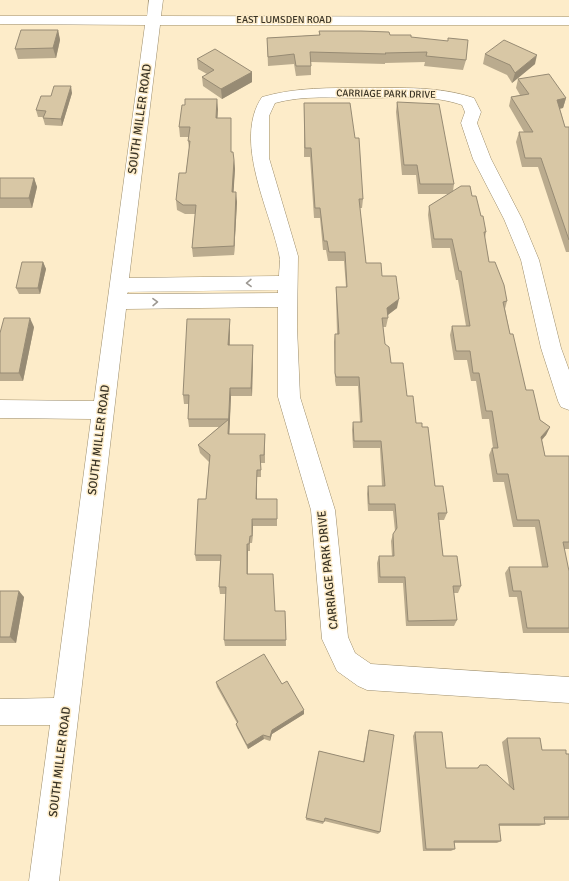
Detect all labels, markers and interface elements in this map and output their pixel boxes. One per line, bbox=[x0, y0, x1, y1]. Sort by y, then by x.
street label: EAST LUMSDEN ROAD bbox=[236, 14, 332, 26]
street label: SOUTH MILLER ROAD bbox=[125, 63, 155, 175]
street label: CARRIAGE PARK DRIVE bbox=[336, 87, 436, 101]
one-way arrow bbox=[246, 279, 252, 287]
one-way arrow bbox=[152, 298, 158, 306]
street label: SOUTH MILLER ROAD bbox=[85, 384, 113, 496]
street label: CARRIAGE PARK DRIVE bbox=[314, 510, 342, 630]
street label: SOUTH MILLER ROAD bbox=[46, 706, 74, 818]

